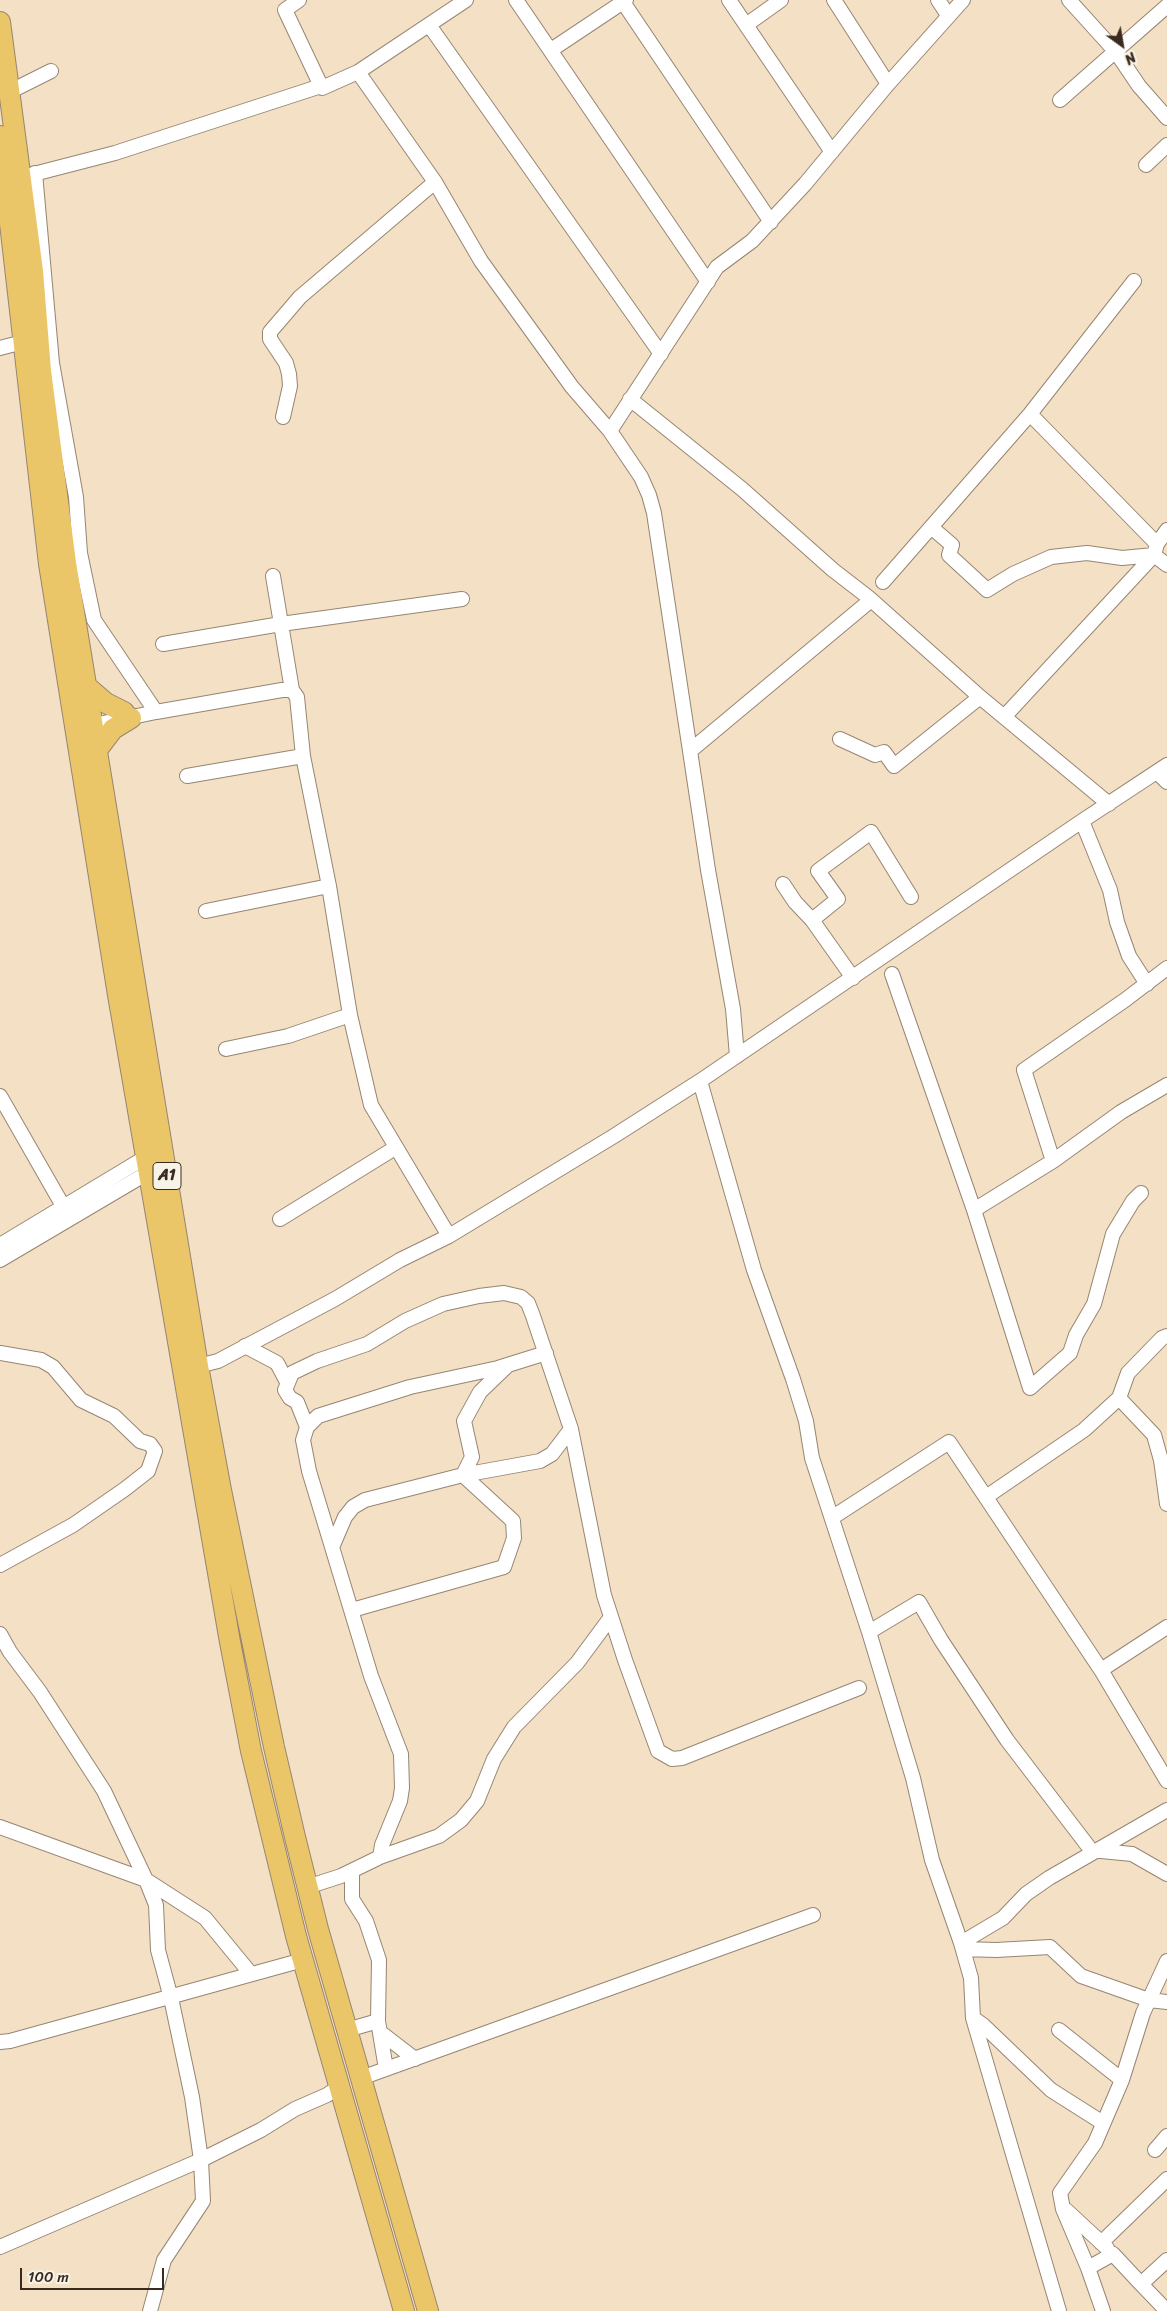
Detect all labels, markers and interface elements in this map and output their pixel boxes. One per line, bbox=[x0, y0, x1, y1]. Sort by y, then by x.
north arrow bbox=[1097, 20, 1147, 70]
text: N bbox=[1119, 45, 1141, 71]
road number: A1 bbox=[153, 1162, 181, 1190]
scale bar bbox=[22, 2258, 166, 2290]
text: 100 m bbox=[28, 2264, 69, 2290]

